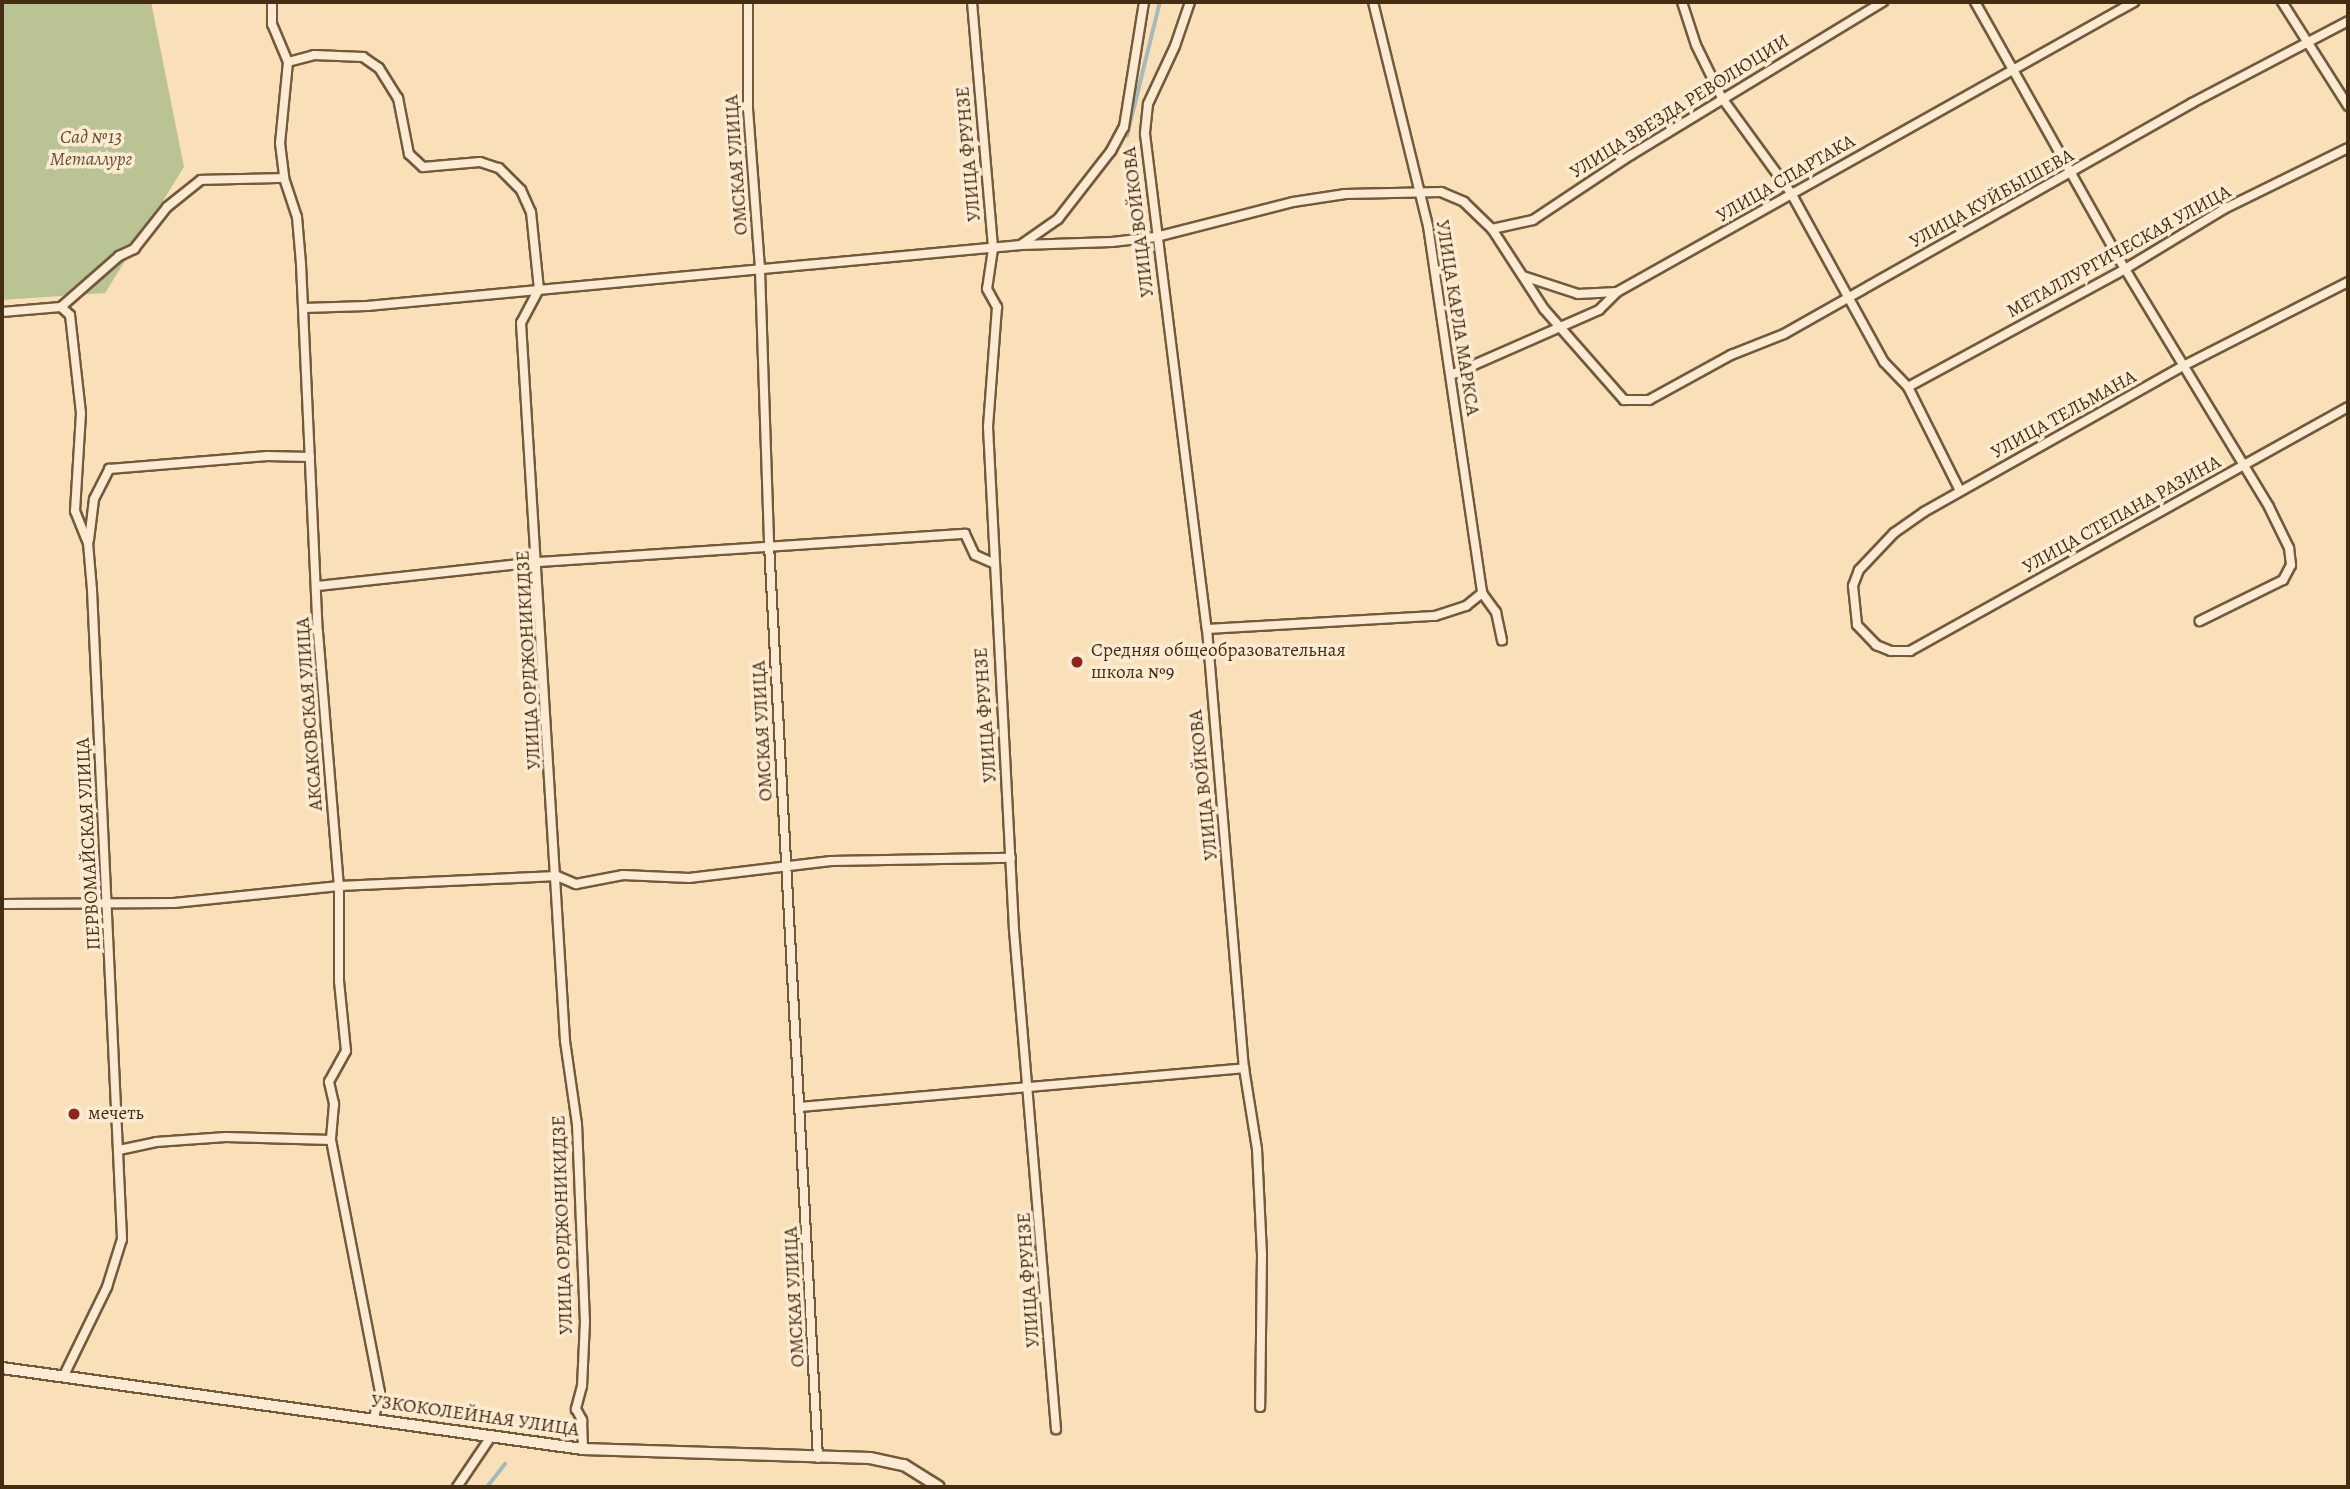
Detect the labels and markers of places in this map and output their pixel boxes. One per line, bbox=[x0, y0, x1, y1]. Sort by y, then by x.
place label: Средняя общеобразовательная школа №9 bbox=[1091, 640, 1346, 684]
marker: Средняя общеобразовательная школа №9 bbox=[1069, 654, 1085, 670]
place label: мечеть bbox=[88, 1103, 144, 1125]
marker: мечеть bbox=[66, 1106, 82, 1122]

